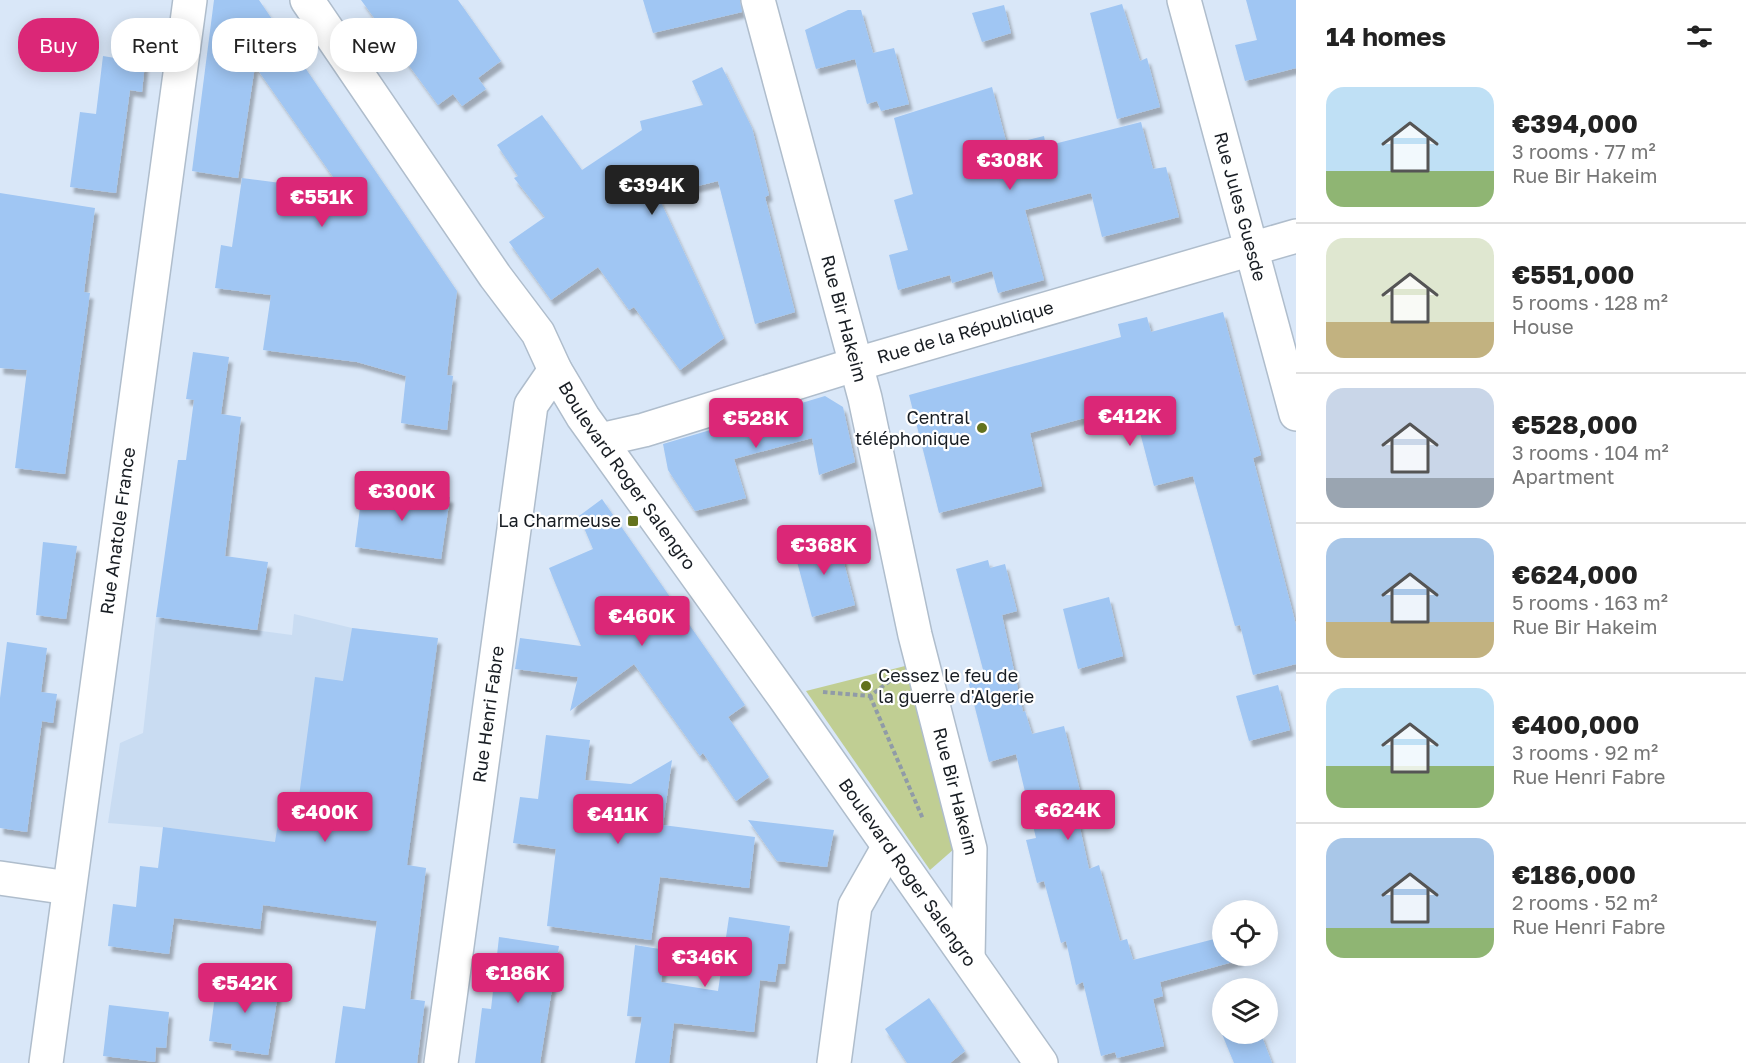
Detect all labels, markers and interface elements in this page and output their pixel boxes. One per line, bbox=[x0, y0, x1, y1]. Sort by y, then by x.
chip: Buy bbox=[18, 18, 99, 72]
chip: Rent bbox=[111, 18, 200, 72]
chip: Filters bbox=[212, 18, 318, 72]
chip: New bbox=[330, 18, 417, 72]
icon: filters bbox=[1683, 20, 1716, 53]
text: 14 homes bbox=[1326, 21, 1446, 52]
text: €394,000 bbox=[1512, 108, 1638, 139]
icon: home bbox=[1374, 111, 1446, 183]
street label: Rue Jules Guesde bbox=[1210, 129, 1272, 283]
text: 3 rooms · 77 m² bbox=[1512, 139, 1656, 163]
pin: €308K bbox=[968, 140, 1052, 191]
text: €308K bbox=[977, 147, 1043, 171]
text: Rue Bir Hakeim bbox=[1512, 163, 1658, 187]
pin: €394K bbox=[610, 165, 694, 216]
text: €394K bbox=[619, 172, 685, 196]
pin: €551K bbox=[280, 177, 364, 228]
text: €551K bbox=[290, 184, 354, 208]
street label: Rue Bir Hakeim bbox=[817, 252, 872, 385]
text: €551,000 bbox=[1512, 259, 1634, 290]
icon: home bbox=[1374, 262, 1446, 334]
text: 5 rooms · 128 m² bbox=[1512, 290, 1668, 314]
street label: Rue de la République bbox=[874, 295, 1056, 368]
text: House bbox=[1512, 314, 1574, 338]
street label: Boulevard Roger Salengro bbox=[554, 377, 701, 574]
pin: €412K bbox=[1088, 396, 1172, 447]
pin: €528K bbox=[714, 398, 798, 449]
text: €412K bbox=[1098, 403, 1162, 427]
text: €528K bbox=[723, 405, 789, 429]
place label: Central téléphonique bbox=[855, 406, 970, 449]
text: €528,000 bbox=[1512, 409, 1638, 440]
icon: home bbox=[1374, 412, 1446, 484]
marker: Central téléphonique bbox=[975, 421, 989, 435]
text: 3 rooms · 104 m² bbox=[1512, 440, 1669, 464]
street label: Rue Anatole France bbox=[95, 446, 139, 616]
text: Apartment bbox=[1512, 464, 1615, 488]
pin: €300K bbox=[360, 471, 444, 522]
text: €300K bbox=[369, 478, 435, 502]
place label: La Charmeuse bbox=[498, 509, 621, 531]
marker: La Charmeuse bbox=[626, 514, 640, 528]
pin: €368K bbox=[782, 525, 866, 576]
text: €368K bbox=[791, 532, 857, 556]
text: €624,000 bbox=[1512, 559, 1638, 590]
icon: home bbox=[1374, 562, 1446, 634]
text: 5 rooms · 163 m² bbox=[1512, 590, 1668, 614]
pin: €460K bbox=[600, 596, 684, 647]
text: €460K bbox=[609, 603, 675, 627]
text: Rue Bir Hakeim bbox=[1512, 614, 1658, 638]
street label: Rue Henri Fabre bbox=[467, 644, 508, 784]
place label: Cessez le feu de la guerre d'Algerie bbox=[878, 664, 1034, 707]
marker: Cessez le feu de la guerre d'Algerie bbox=[859, 679, 873, 693]
text: €400,000 bbox=[1512, 709, 1639, 740]
icon: home bbox=[1374, 712, 1446, 784]
street label: Rue Bir Hakeim bbox=[929, 725, 983, 858]
text: 3 rooms · 92 m² bbox=[1512, 740, 1658, 764]
text: Rue Henri Fabre bbox=[1512, 764, 1665, 788]
street label: Boulevard Roger Salengro bbox=[834, 774, 982, 970]
pin: €624K bbox=[1026, 790, 1110, 841]
pin: €400K bbox=[283, 792, 367, 843]
pin: €411K bbox=[576, 794, 660, 845]
text: €624K bbox=[1035, 797, 1101, 821]
text: €400K bbox=[291, 799, 359, 823]
text: €411K bbox=[587, 801, 649, 825]
text: €186,000 bbox=[1512, 859, 1636, 890]
icon: home bbox=[1374, 862, 1446, 934]
text: 2 rooms · 52 m² bbox=[1512, 890, 1658, 914]
map controls bbox=[1212, 900, 1278, 1044]
button: locate bbox=[1212, 900, 1278, 966]
text: Rue Henri Fabre bbox=[1512, 914, 1665, 938]
pin: €346K bbox=[663, 937, 747, 988]
text: €346K bbox=[672, 944, 738, 968]
pin: €186K bbox=[476, 953, 560, 1004]
text: €186K bbox=[486, 960, 550, 984]
pin: €542K bbox=[203, 963, 287, 1014]
text: €542K bbox=[212, 970, 278, 994]
button: layers bbox=[1212, 978, 1278, 1044]

